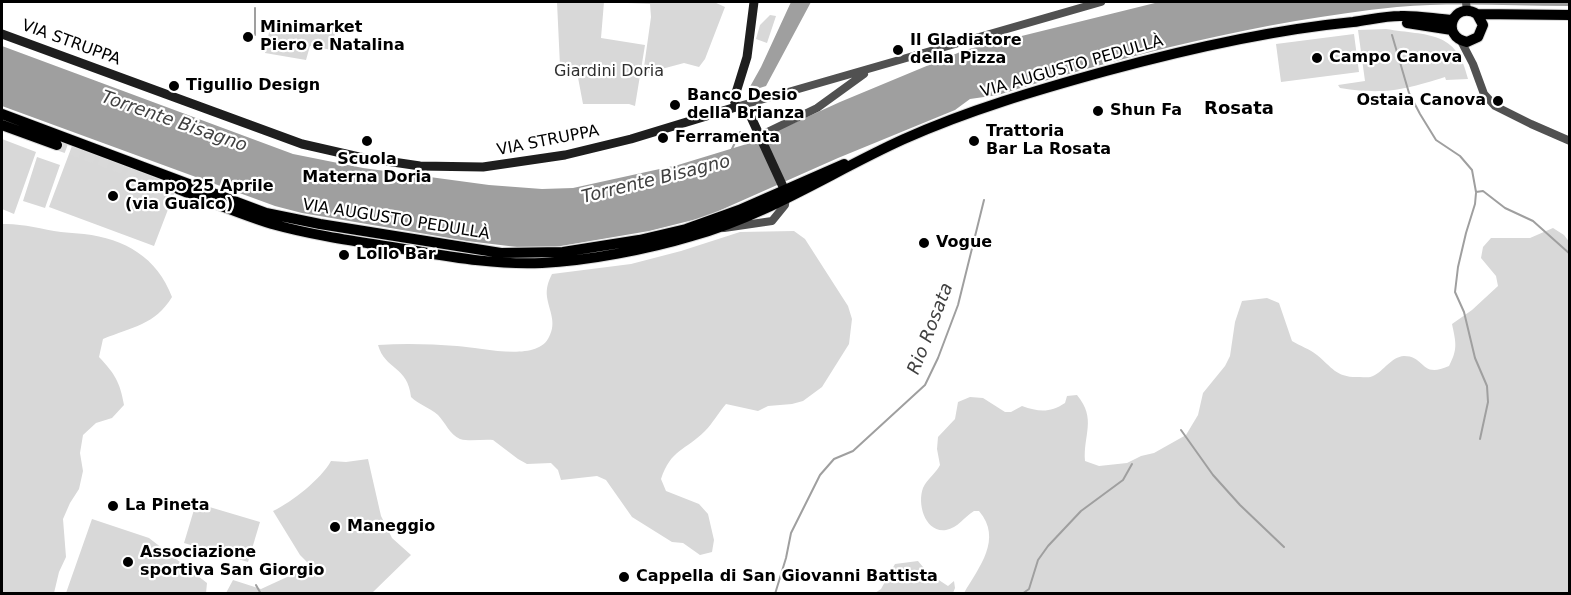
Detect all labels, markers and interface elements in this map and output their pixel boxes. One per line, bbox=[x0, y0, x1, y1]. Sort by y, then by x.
street label: VIA STRUPPA bbox=[19, 16, 123, 70]
place label: Minimarket Piero e Natalina bbox=[260, 18, 405, 56]
marker: Minimarket Piero e Natalina bbox=[241, 30, 255, 44]
place label: Il Gladiatore della Pizza bbox=[910, 31, 1022, 69]
street label: VIA AUGUSTO PEDULLÀ bbox=[979, 32, 1165, 102]
marker: Il Gladiatore della Pizza bbox=[891, 43, 905, 57]
place label: Campo Canova bbox=[1329, 48, 1462, 68]
marker: Campo Canova bbox=[1310, 51, 1324, 65]
park label: Giardini Doria bbox=[554, 62, 664, 82]
place label: Tigullio Design bbox=[186, 76, 320, 96]
marker: Tigullio Design bbox=[167, 79, 181, 93]
place label: Banco Desio della Brianza bbox=[687, 86, 805, 124]
water label: Torrente Bisagno bbox=[98, 87, 250, 157]
place label: Ostaia Canova bbox=[1356, 91, 1486, 111]
marker: Ostaia Canova bbox=[1491, 94, 1505, 108]
marker: Banco Desio della Brianza bbox=[668, 98, 682, 112]
district label: Rosata bbox=[1204, 98, 1274, 120]
place label: Shun Fa bbox=[1110, 101, 1182, 121]
marker: Shun Fa bbox=[1091, 104, 1105, 118]
street label: VIA STRUPPA bbox=[495, 122, 601, 160]
place label: Trattoria Bar La Rosata bbox=[986, 122, 1111, 160]
place label: Ferramenta bbox=[675, 128, 780, 148]
marker: Ferramenta bbox=[656, 131, 670, 145]
marker: Scuola Materna Doria bbox=[360, 134, 374, 148]
marker: Trattoria Bar La Rosata bbox=[967, 134, 981, 148]
place label: Scuola Materna Doria bbox=[302, 150, 432, 188]
water label: Torrente Bisagno bbox=[579, 151, 733, 209]
place label: Campo 25 Aprile (via Gualco) bbox=[125, 177, 274, 215]
marker: Campo 25 Aprile (via Gualco) bbox=[106, 189, 120, 203]
street label: VIA AUGUSTO PEDULLÀ bbox=[301, 196, 491, 244]
place label: Vogue bbox=[936, 233, 992, 253]
marker: Vogue bbox=[917, 236, 931, 250]
place label: Lollo Bar bbox=[356, 245, 436, 265]
marker: Lollo Bar bbox=[337, 248, 351, 262]
water label: Rio Rosata bbox=[904, 280, 958, 378]
place label: La Pineta bbox=[125, 496, 209, 516]
marker: La Pineta bbox=[106, 499, 120, 513]
place label: Maneggio bbox=[347, 517, 435, 537]
marker: Maneggio bbox=[328, 520, 342, 534]
place label: Associazione sportiva San Giorgio bbox=[140, 543, 324, 581]
marker: Associazione sportiva San Giorgio bbox=[121, 555, 135, 569]
place label: Cappella di San Giovanni Battista bbox=[636, 567, 938, 587]
marker: Cappella di San Giovanni Battista bbox=[617, 570, 631, 584]

